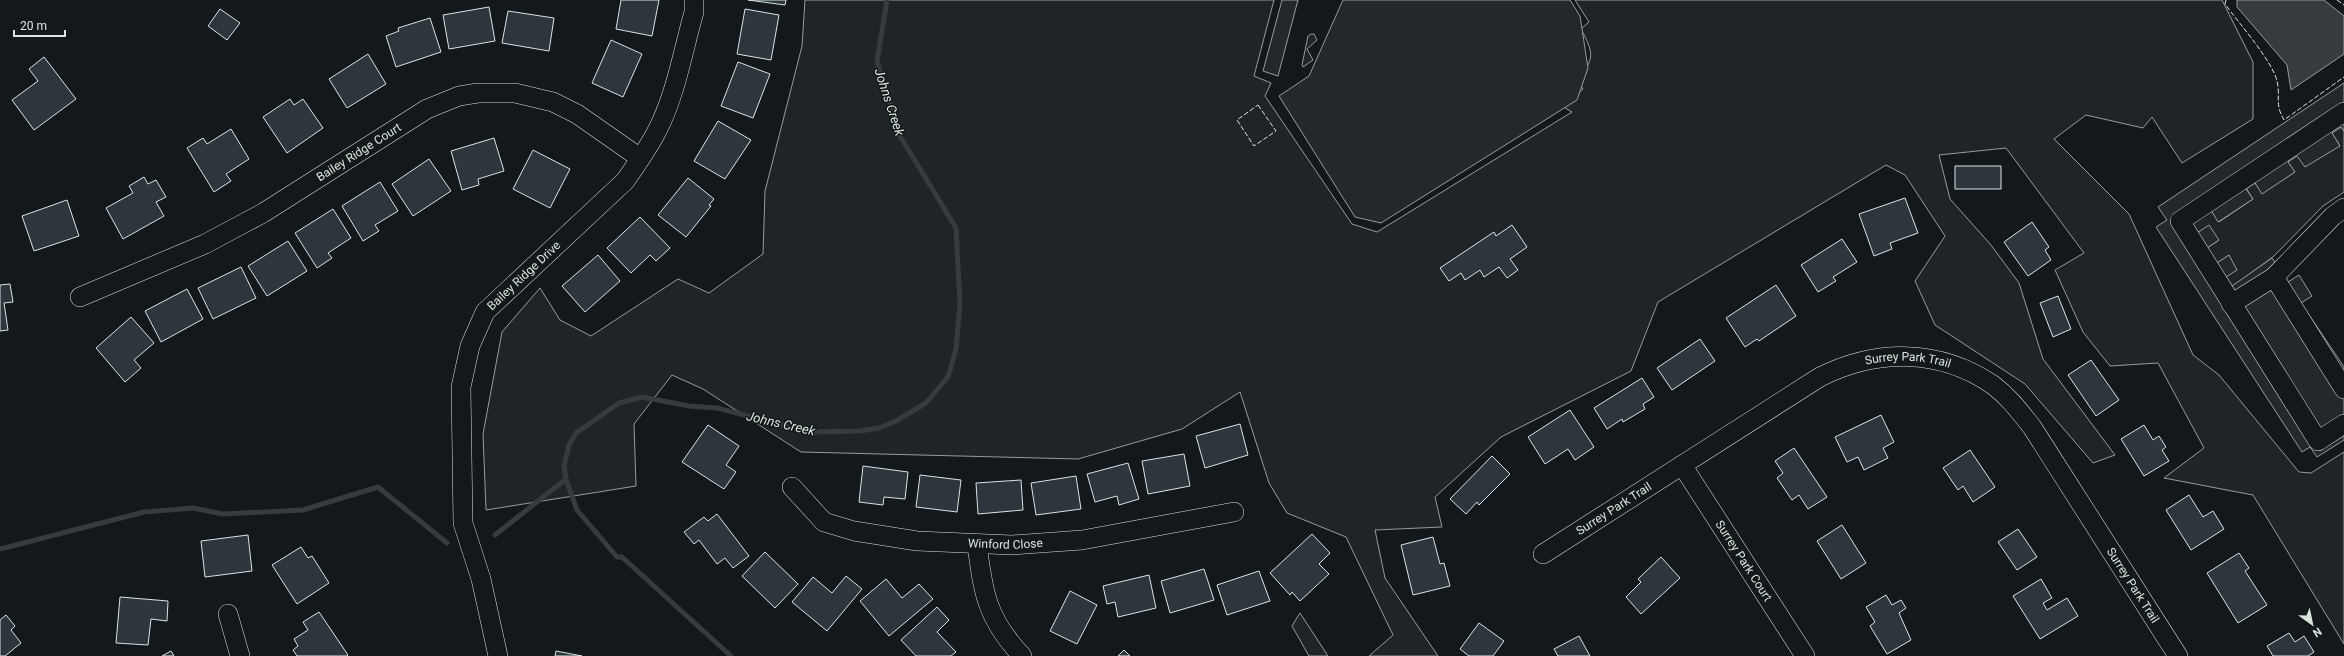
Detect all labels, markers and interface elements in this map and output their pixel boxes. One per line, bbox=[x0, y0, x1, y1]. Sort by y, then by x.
scale bar bbox=[14, 12, 65, 38]
text: 20 m bbox=[20, 19, 47, 33]
water label: Johns Creek bbox=[872, 67, 908, 138]
street label: Bailey Ridge Court bbox=[314, 120, 404, 184]
street label: Bailey Ridge Drive bbox=[484, 238, 563, 313]
street label: Surrey Park Trail bbox=[1864, 350, 1953, 371]
water label: Johns Creek bbox=[745, 408, 817, 439]
street label: Surrey Park Trail bbox=[1573, 480, 1654, 538]
street label: Surrey Park Court bbox=[1713, 518, 1775, 604]
street label: Winford Close bbox=[968, 536, 1043, 552]
street label: Surrey Park Trail bbox=[2104, 545, 2162, 626]
north arrow bbox=[2292, 604, 2332, 644]
text: N bbox=[2310, 624, 2324, 640]

